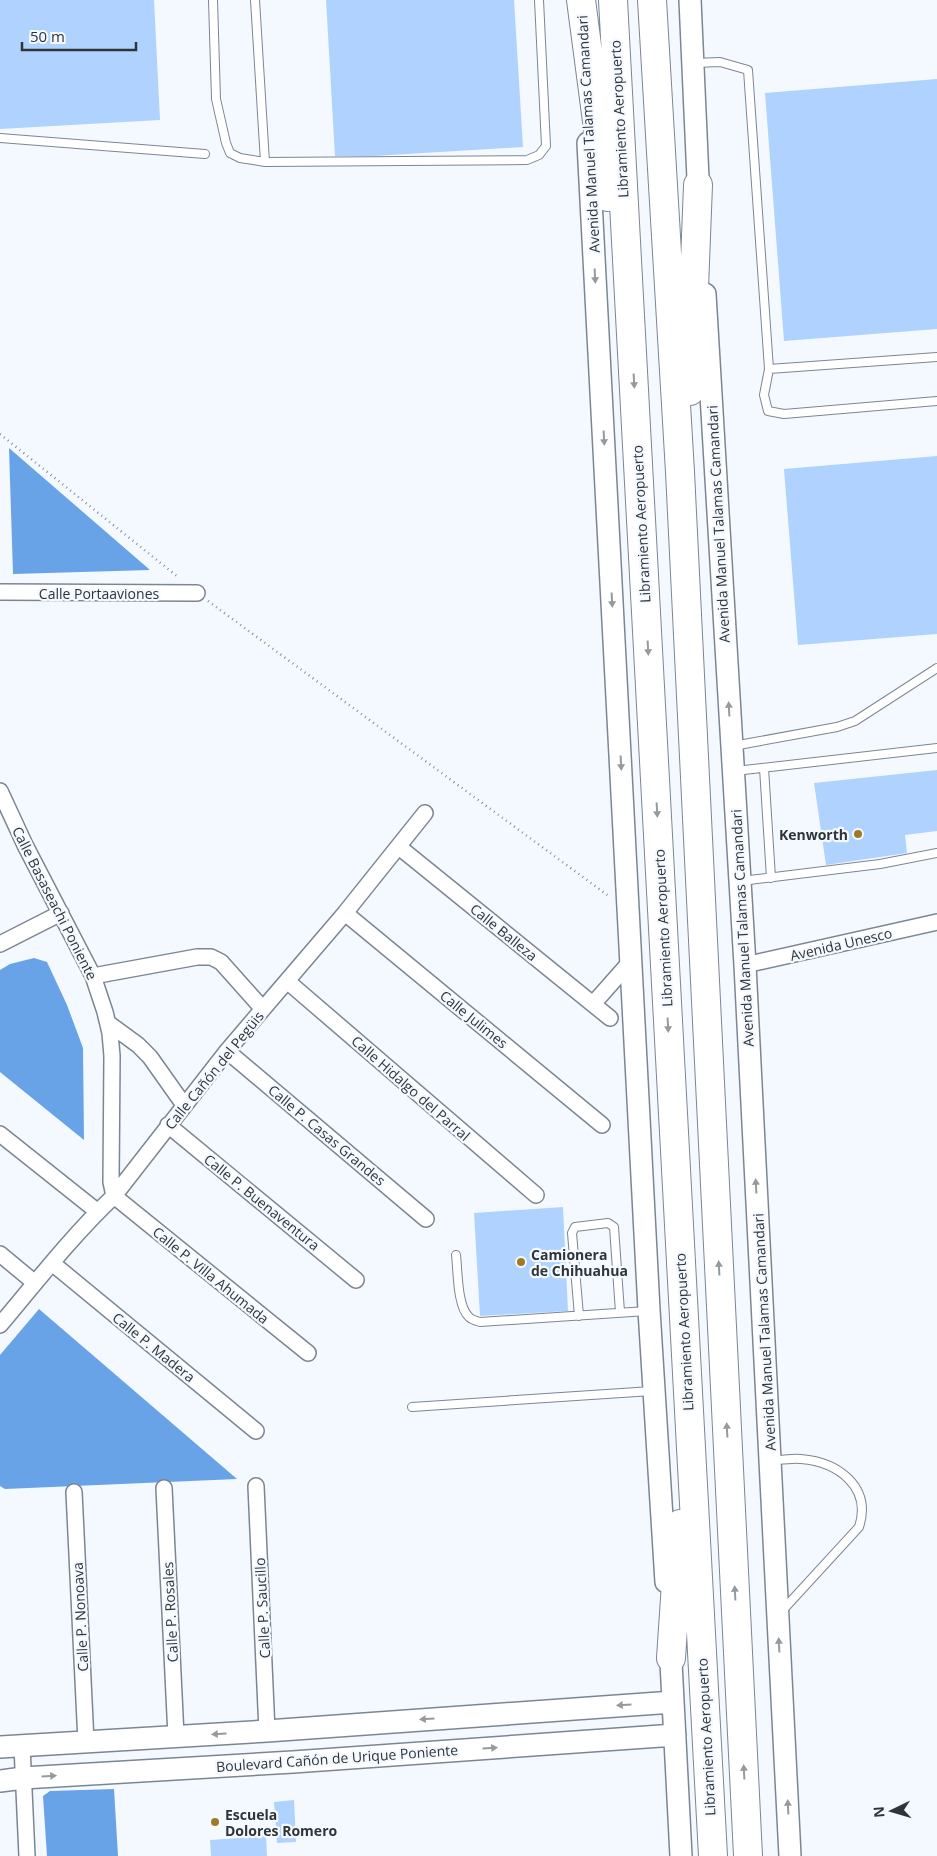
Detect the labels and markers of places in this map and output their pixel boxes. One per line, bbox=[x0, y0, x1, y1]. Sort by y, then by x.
place label: Kenworth bbox=[779, 825, 848, 844]
marker: Kenworth bbox=[852, 828, 864, 840]
place label: Camionera de Chihuahua bbox=[531, 1245, 628, 1280]
marker: Camionera de Chihuahua bbox=[515, 1256, 527, 1268]
place label: Escuela Dolores Romero bbox=[225, 1805, 337, 1840]
marker: Escuela Dolores Romero bbox=[209, 1816, 221, 1828]

